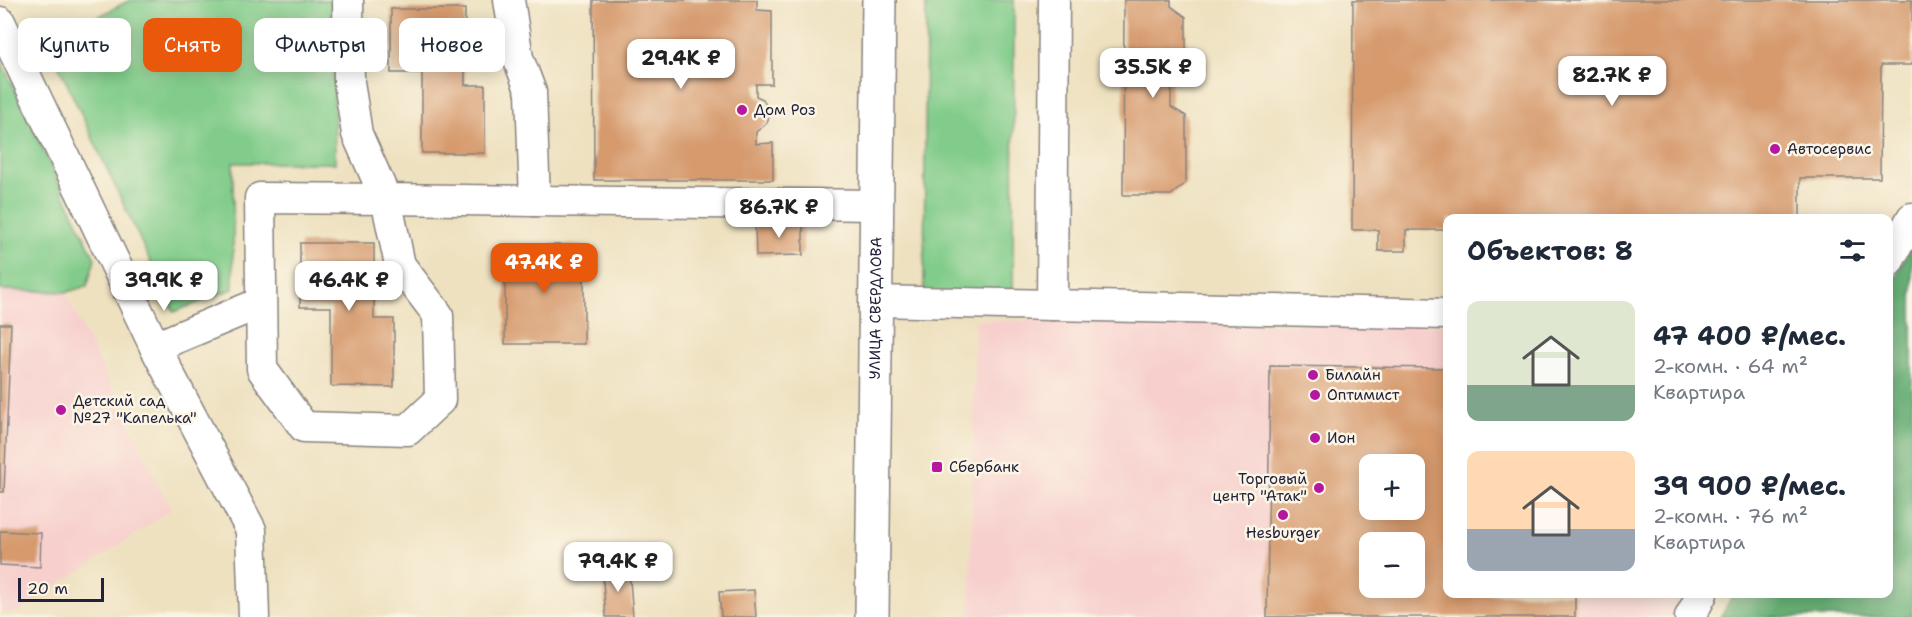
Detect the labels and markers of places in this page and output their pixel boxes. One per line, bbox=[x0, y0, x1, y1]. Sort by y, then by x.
pin: 29.4K ₽ bbox=[626, 39, 736, 90]
pin: 35.5K ₽ bbox=[1098, 48, 1208, 99]
pin: 82.7K ₽ bbox=[1557, 56, 1667, 107]
place label: Дом Роз bbox=[754, 100, 815, 120]
marker: Дом Роз bbox=[735, 103, 749, 117]
place label: Автосервис bbox=[1787, 139, 1871, 159]
marker: Автосервис bbox=[1768, 142, 1782, 156]
pin: 86.7K ₽ bbox=[724, 188, 834, 239]
pin: 47.4K ₽ bbox=[489, 243, 599, 294]
pin: 39.9K ₽ bbox=[109, 261, 219, 312]
pin: 46.4K ₽ bbox=[294, 261, 404, 312]
place label: Билайн bbox=[1325, 365, 1381, 385]
marker: Билайн bbox=[1306, 368, 1320, 382]
place label: Оптимист bbox=[1327, 385, 1400, 405]
marker: Оптимист bbox=[1308, 388, 1322, 402]
place label: Детский сад №27 "Капелька" bbox=[73, 391, 197, 428]
marker: Детский сад №27 "Капелька" bbox=[54, 403, 68, 417]
place label: Ион bbox=[1327, 428, 1355, 448]
marker: Ион bbox=[1308, 431, 1322, 445]
place label: Сбербанк bbox=[949, 457, 1019, 477]
marker: Сбербанк bbox=[930, 460, 944, 474]
place label: Торговый центр "Атак" bbox=[1213, 469, 1307, 506]
marker: Торговый центр "Атак" bbox=[1312, 481, 1326, 495]
marker: Hesburger bbox=[1276, 508, 1290, 522]
place label: Hesburger bbox=[1246, 523, 1320, 543]
pin: 79.4K ₽ bbox=[563, 542, 673, 593]

